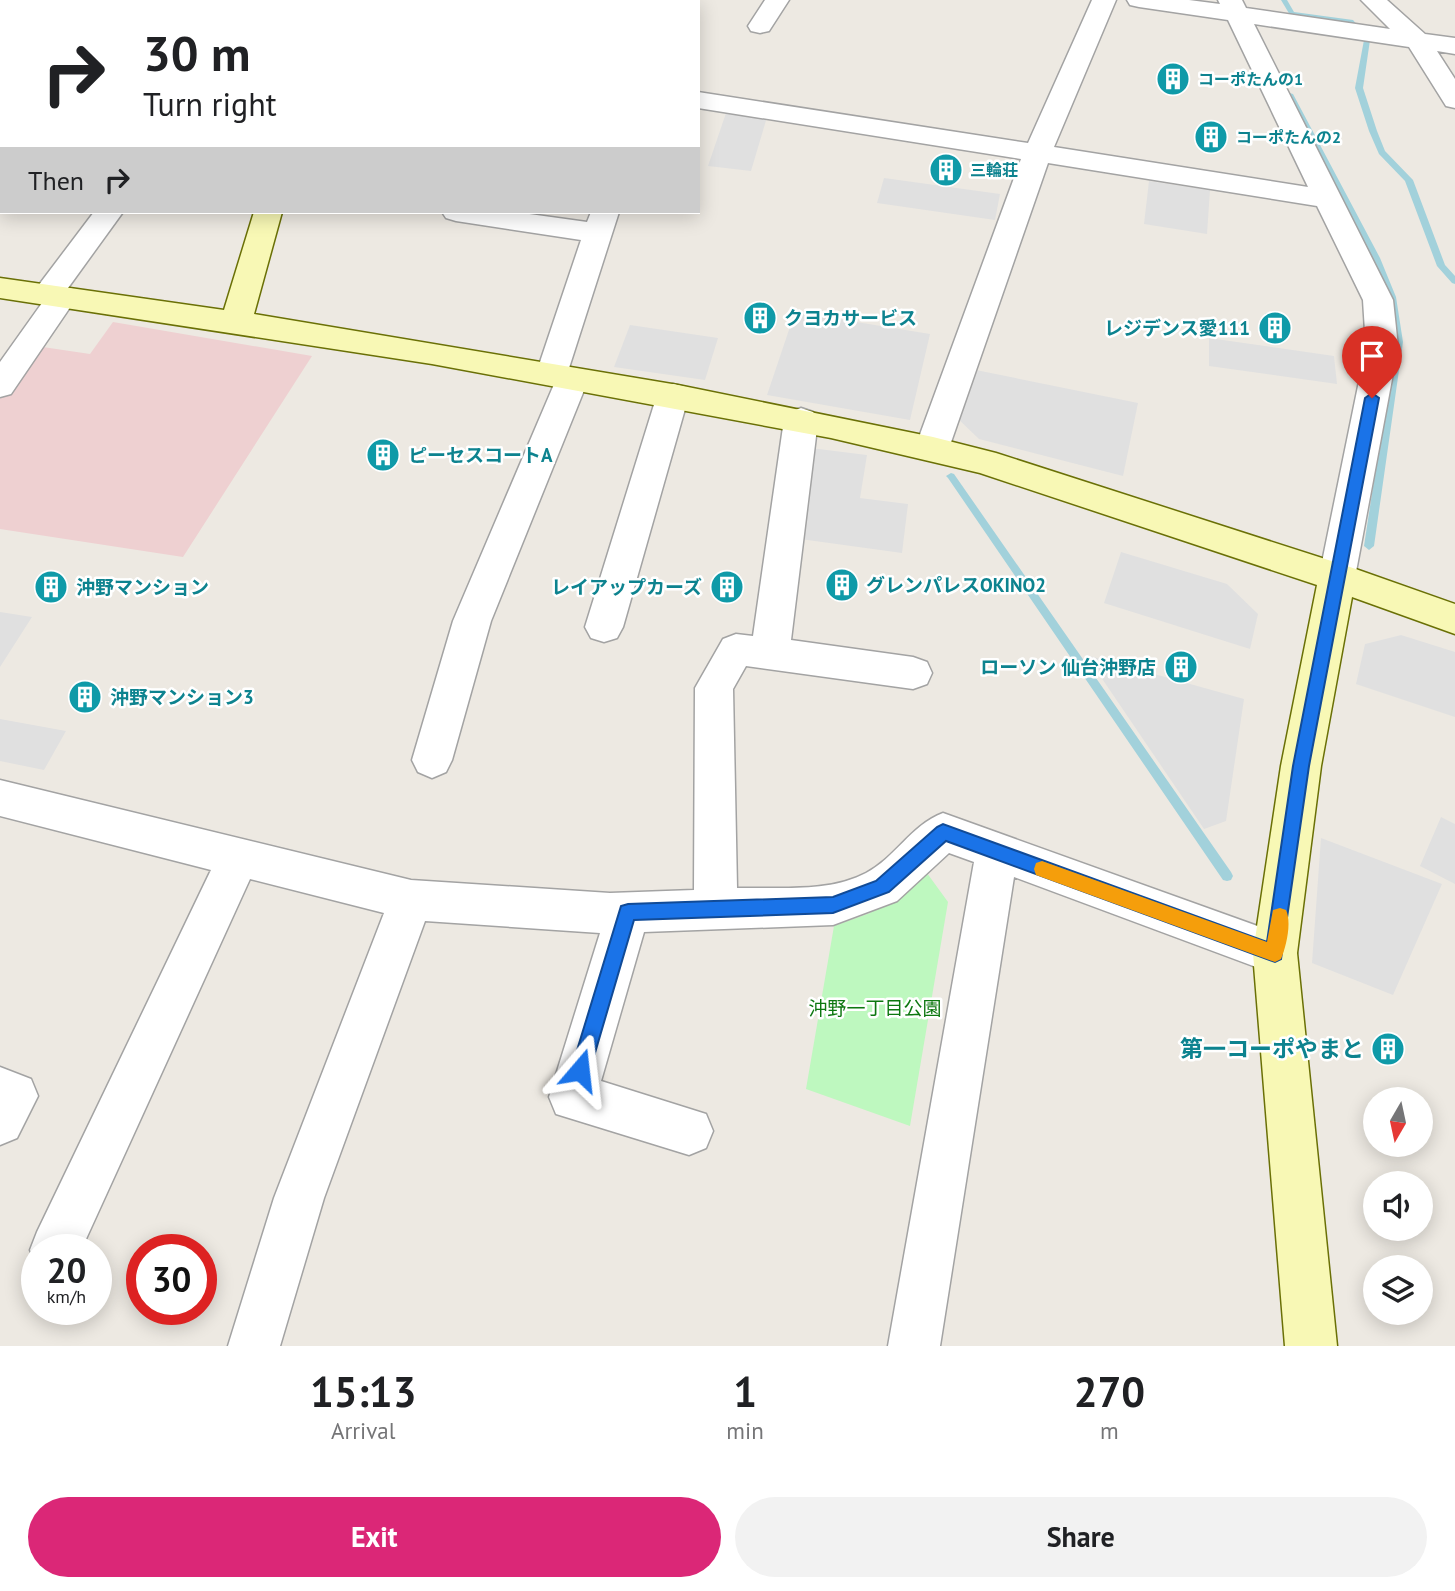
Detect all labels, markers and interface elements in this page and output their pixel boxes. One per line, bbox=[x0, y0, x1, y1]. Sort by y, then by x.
text: 30 m bbox=[143, 21, 250, 85]
icon: right bbox=[28, 28, 119, 119]
building icon: コーポたんの1 bbox=[1154, 60, 1192, 98]
place label: コーポたんの1 bbox=[1198, 69, 1303, 89]
text: Turn right bbox=[143, 83, 277, 125]
building icon: コーポたんの2 bbox=[1192, 118, 1230, 156]
place label: コーポたんの2 bbox=[1236, 127, 1341, 147]
building icon: 三輪荘 bbox=[927, 151, 965, 189]
place label: 三輪荘 bbox=[970, 160, 1018, 180]
icon: right bbox=[98, 161, 136, 199]
text: Then bbox=[28, 164, 84, 197]
building icon: クヨカサービス bbox=[741, 299, 779, 337]
place label: クヨカサービス bbox=[784, 306, 917, 330]
building icon: レジデンス愛111 bbox=[1256, 309, 1294, 347]
place label: レジデンス愛111 bbox=[1104, 316, 1250, 340]
pin bbox=[1342, 326, 1402, 398]
icon: arrive bbox=[1353, 337, 1391, 375]
building icon: ピーセスコートA bbox=[364, 436, 402, 474]
place label: ピーセスコートA bbox=[408, 443, 553, 467]
building icon: グレンパレスOKINO2 bbox=[823, 566, 861, 604]
building icon: 沖野マンション bbox=[32, 568, 70, 606]
building icon: レイアップカーズ bbox=[708, 568, 746, 606]
place label: グレンパレスOKINO2 bbox=[866, 573, 1046, 597]
place label: 沖野マンション bbox=[76, 575, 209, 599]
place label: レイアップカーズ bbox=[551, 575, 702, 599]
building icon: ローソン 仙台沖野店 bbox=[1162, 648, 1200, 686]
place label: ローソン 仙台沖野店 bbox=[980, 655, 1156, 679]
building icon: 沖野マンション3 bbox=[66, 678, 104, 716]
place label: 沖野マンション3 bbox=[110, 685, 254, 709]
park label: 沖野一丁目公園 bbox=[808, 996, 942, 1020]
building icon: 第一コーポやまと bbox=[1369, 1030, 1407, 1068]
position arrow bbox=[543, 1033, 617, 1107]
place label: 第一コーポやまと bbox=[1180, 1034, 1364, 1063]
north arrow bbox=[1363, 1087, 1433, 1157]
map controls bbox=[1363, 1087, 1433, 1325]
button: sound bbox=[1363, 1171, 1433, 1241]
speed limit sign: 30 bbox=[126, 1234, 217, 1325]
text: 20 bbox=[47, 1247, 86, 1293]
button: layers bbox=[1363, 1255, 1433, 1325]
text: km/h bbox=[47, 1285, 86, 1308]
text: 15:13 bbox=[310, 1364, 416, 1419]
text: 1 bbox=[733, 1364, 757, 1419]
text: 270 bbox=[1074, 1364, 1145, 1419]
text: Arrival bbox=[331, 1416, 395, 1445]
text: min bbox=[726, 1416, 764, 1445]
text: m bbox=[1100, 1416, 1119, 1445]
button: Exit bbox=[28, 1497, 721, 1577]
button: Share bbox=[735, 1497, 1427, 1577]

